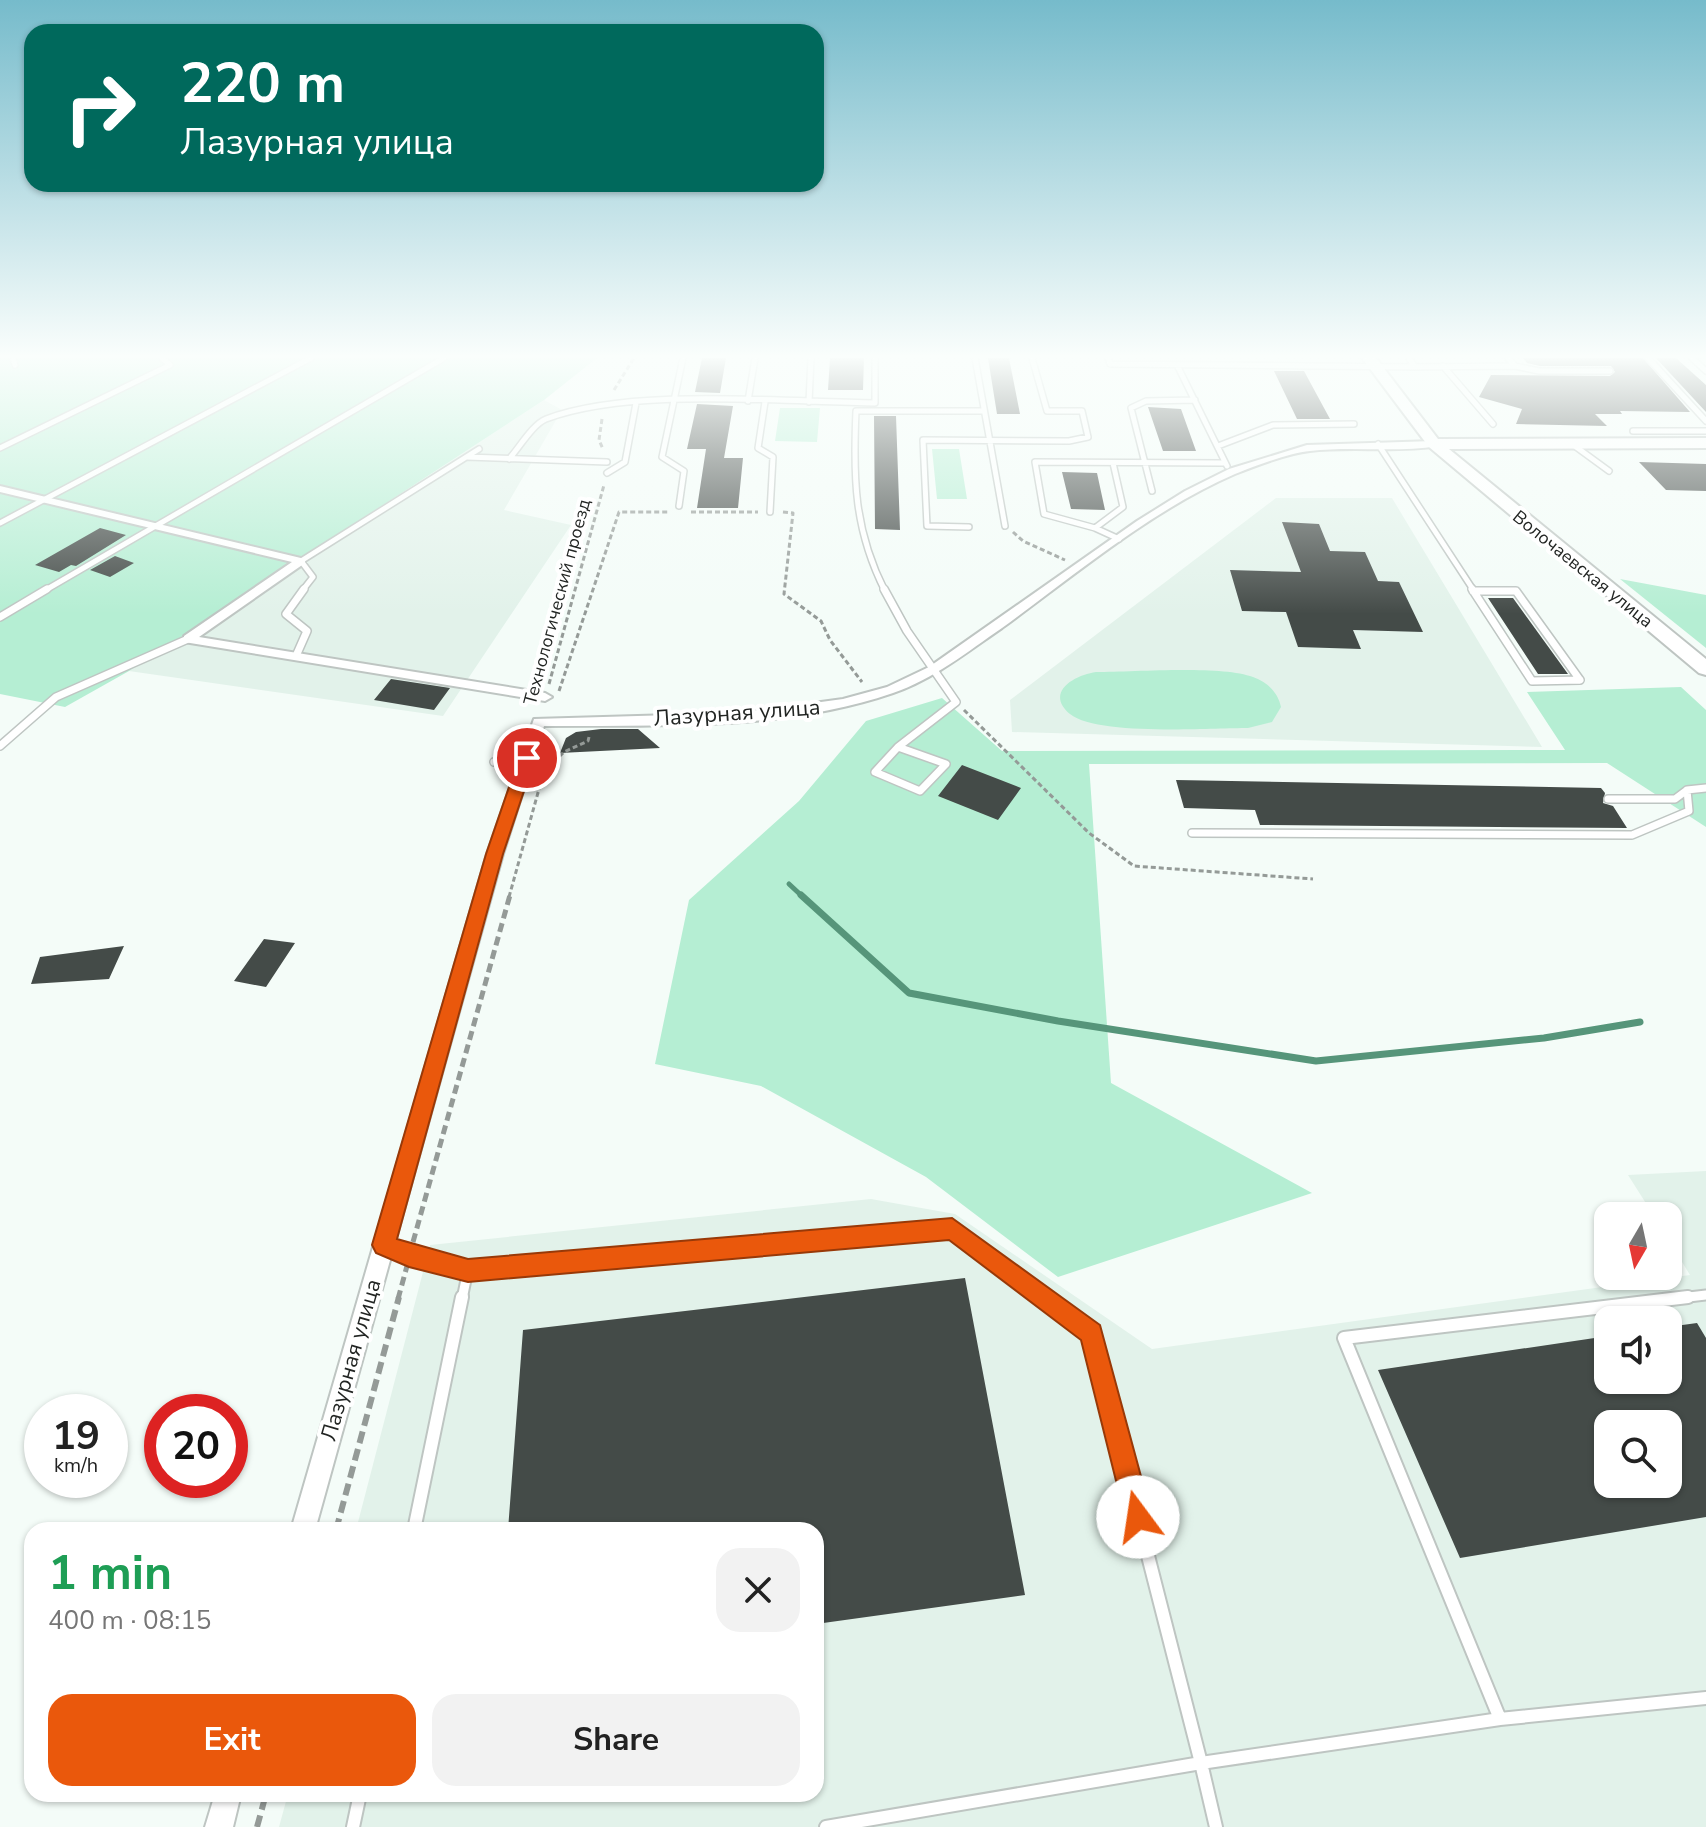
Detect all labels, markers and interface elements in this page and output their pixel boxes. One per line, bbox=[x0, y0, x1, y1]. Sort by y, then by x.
text: 220 m bbox=[180, 45, 345, 122]
icon: right bbox=[48, 56, 152, 160]
text: Лазурная улица bbox=[180, 118, 454, 167]
street label: Технологический проезд bbox=[518, 496, 596, 708]
street label: Волочаевская улица bbox=[1508, 505, 1658, 633]
street label: Лазурная улица bbox=[653, 692, 821, 734]
pin bbox=[493, 724, 561, 792]
icon: arrive bbox=[505, 736, 549, 780]
north arrow bbox=[1594, 1202, 1682, 1290]
map controls bbox=[1594, 1202, 1682, 1498]
street label: Лазурная улица bbox=[314, 1275, 388, 1445]
button: sound bbox=[1594, 1306, 1682, 1394]
speed limit sign: 20 bbox=[144, 1394, 248, 1498]
text: 19 bbox=[52, 1409, 100, 1463]
button: search bbox=[1594, 1410, 1682, 1498]
text: km/h bbox=[54, 1452, 98, 1479]
position arrow bbox=[1096, 1475, 1180, 1559]
text: 1 min bbox=[48, 1540, 172, 1606]
button: close bbox=[716, 1548, 800, 1632]
text: 400 m · 08:15 bbox=[48, 1603, 211, 1638]
button: Exit bbox=[48, 1694, 416, 1786]
button: Share bbox=[432, 1694, 800, 1786]

